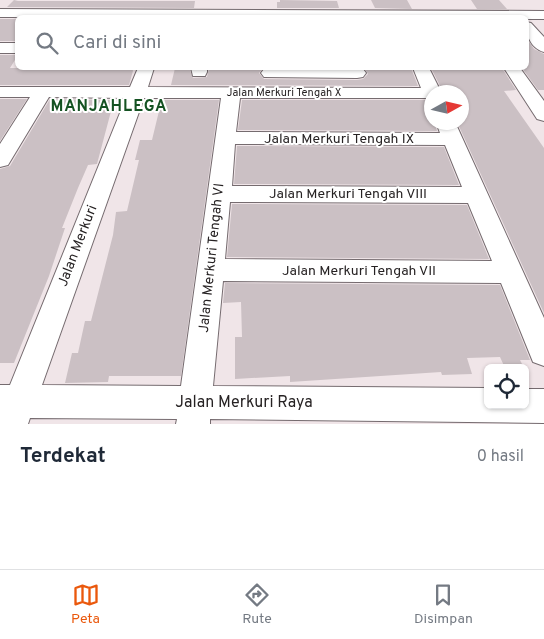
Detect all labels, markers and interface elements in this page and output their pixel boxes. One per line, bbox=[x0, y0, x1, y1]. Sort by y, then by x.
search box bbox=[15, 15, 529, 70]
icon: search bbox=[33, 29, 61, 57]
text: Cari di sini bbox=[73, 31, 161, 55]
north arrow bbox=[424, 85, 469, 130]
street label: Jalan Merkuri Tengah X bbox=[227, 86, 342, 100]
district label: MANJAHLEGA bbox=[50, 97, 168, 117]
street label: Jalan Merkuri Tengah IX bbox=[264, 131, 414, 148]
street label: Jalan Merkuri Tengah VI bbox=[196, 182, 228, 334]
street label: Jalan Merkuri Tengah VIII bbox=[269, 186, 427, 203]
street label: Jalan Merkuri bbox=[55, 203, 101, 289]
street label: Jalan Merkuri Tengah VII bbox=[282, 263, 436, 280]
map controls bbox=[484, 364, 529, 409]
button: locate bbox=[484, 364, 529, 409]
street label: Jalan Merkuri Raya bbox=[175, 393, 313, 413]
text: Terdekat bbox=[20, 443, 106, 470]
text: 0 hasil bbox=[477, 447, 524, 467]
tab: Peta bbox=[71, 581, 100, 628]
tab: Rute bbox=[242, 581, 272, 628]
tab: Disimpan bbox=[414, 581, 473, 628]

